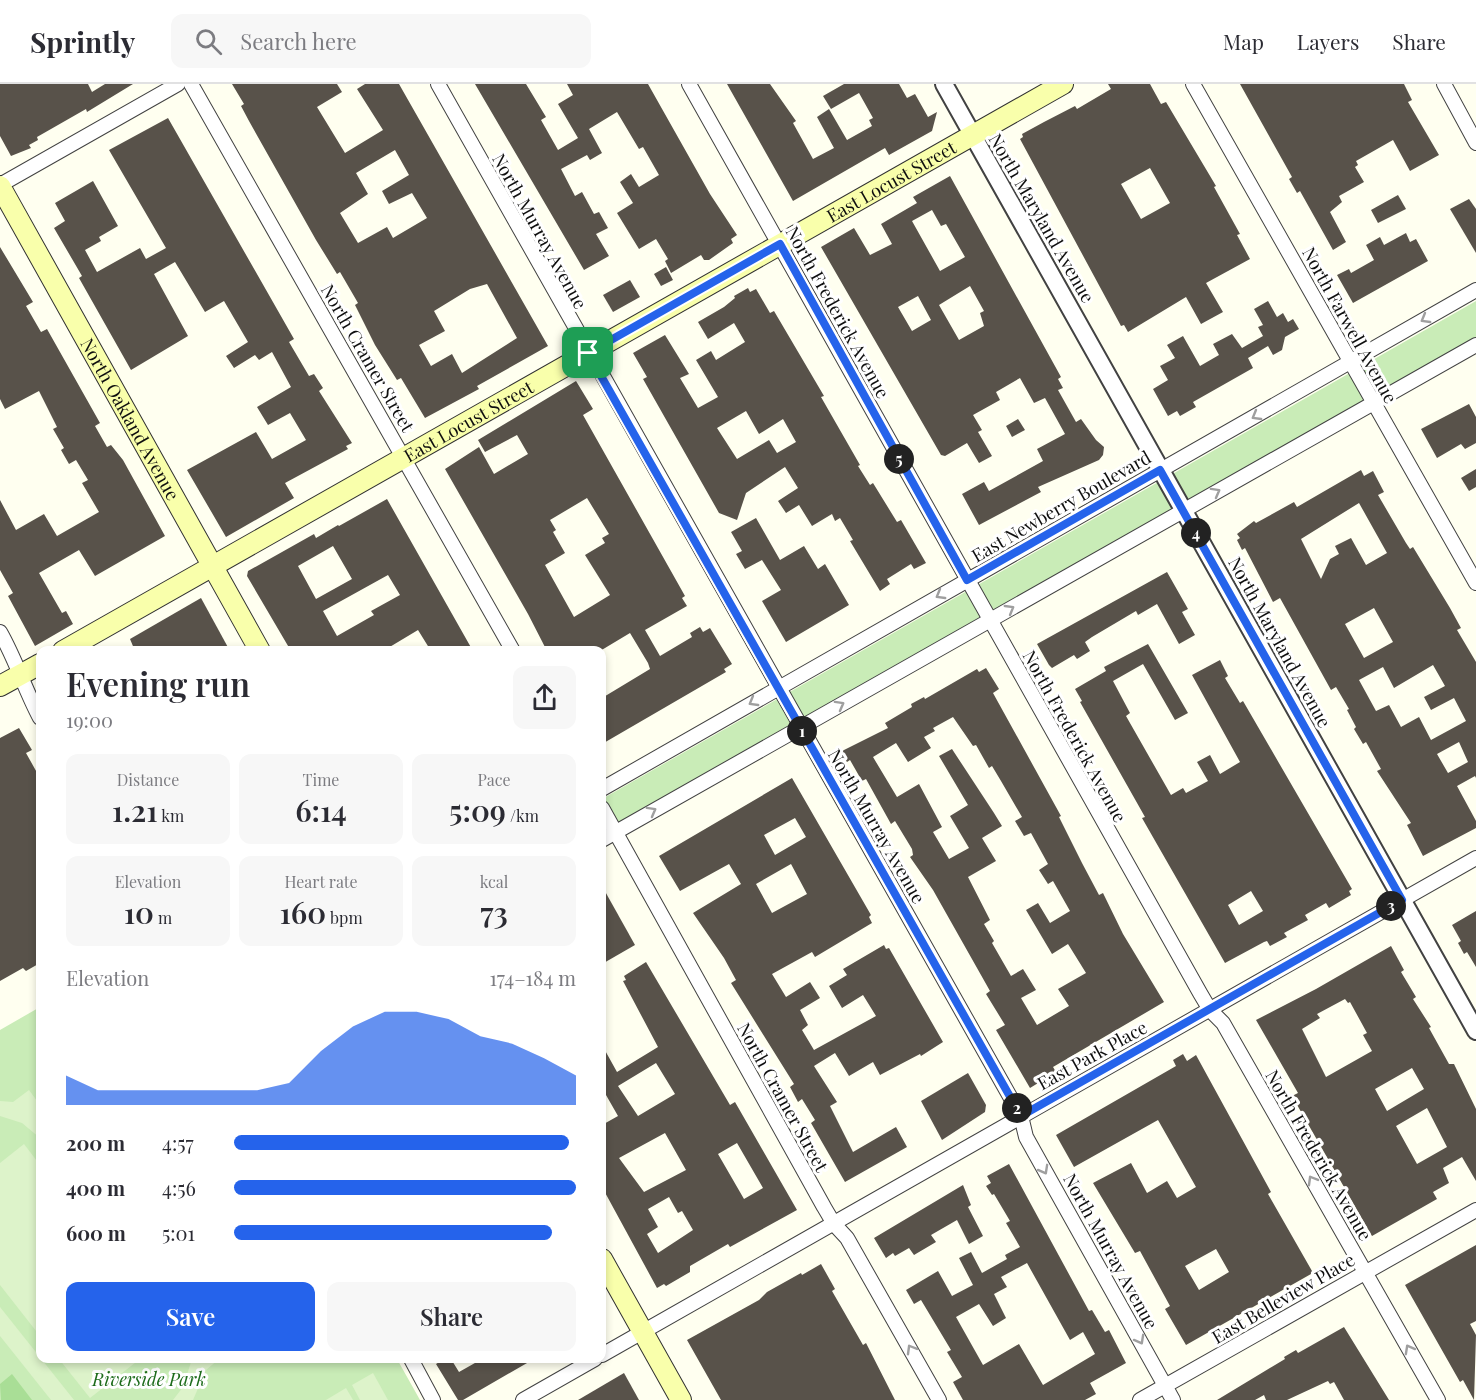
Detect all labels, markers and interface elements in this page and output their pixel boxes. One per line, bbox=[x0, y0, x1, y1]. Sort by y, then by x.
search box bbox=[171, 14, 591, 68]
text: Sprintly bbox=[30, 23, 135, 60]
icon: search bbox=[192, 25, 225, 58]
text: Search here bbox=[240, 26, 357, 56]
text: Map bbox=[1223, 27, 1264, 55]
text: Layers bbox=[1297, 27, 1359, 55]
text: Share bbox=[1392, 27, 1446, 55]
street label: North Maryland Avenue bbox=[984, 129, 1100, 307]
street label: East Locust Street bbox=[822, 135, 961, 228]
street label: North Murray Avenue bbox=[487, 149, 593, 313]
street label: North Frederick Avenue bbox=[781, 222, 895, 402]
street label: North Farwell Avenue bbox=[1297, 243, 1403, 407]
street label: North Cramer Street bbox=[316, 280, 420, 437]
one-way arrow bbox=[1421, 312, 1431, 323]
pin bbox=[562, 327, 613, 378]
street label: North Oakland Avenue bbox=[75, 334, 185, 504]
icon: arrive bbox=[571, 336, 604, 369]
street label: East Locust Street bbox=[399, 375, 538, 467]
one-way arrow bbox=[1252, 408, 1262, 420]
pin: 5 bbox=[884, 444, 914, 474]
street label: East Newberry Boulevard bbox=[967, 444, 1156, 567]
text: 5 bbox=[895, 448, 903, 469]
one-way arrow bbox=[1210, 488, 1221, 499]
pin: 4 bbox=[1181, 518, 1211, 548]
text: 4 bbox=[1192, 522, 1200, 543]
street label: North Maryland Avenue bbox=[1223, 552, 1337, 732]
one-way arrow bbox=[936, 588, 947, 599]
one-way arrow bbox=[1004, 604, 1014, 616]
street label: North Frederick Avenue bbox=[1018, 646, 1132, 826]
text: Evening run bbox=[66, 661, 250, 705]
button: share bbox=[513, 666, 576, 729]
one-way arrow bbox=[749, 695, 759, 707]
one-way arrow bbox=[834, 700, 845, 712]
text: 19:00 bbox=[66, 706, 113, 733]
pin: 1 bbox=[787, 716, 817, 746]
text: 1 bbox=[799, 720, 805, 741]
street label: North Murray Avenue bbox=[823, 744, 931, 908]
text: Distance bbox=[117, 769, 179, 790]
text: Time bbox=[303, 769, 339, 790]
text: Pace bbox=[477, 769, 511, 790]
text: 1.21 bbox=[112, 790, 158, 830]
text: 6:14 bbox=[295, 790, 347, 830]
text: 5:09 bbox=[449, 790, 506, 830]
text: km bbox=[158, 805, 184, 826]
text: /km bbox=[506, 805, 539, 826]
one-way arrow bbox=[646, 807, 657, 818]
text: Elevation bbox=[115, 871, 181, 892]
text: Heart rate bbox=[284, 871, 358, 892]
text: kcal bbox=[480, 871, 508, 892]
pin: 3 bbox=[1376, 891, 1406, 921]
text: 10 bbox=[124, 892, 154, 932]
text: 160 bbox=[279, 892, 326, 932]
text: 73 bbox=[480, 892, 508, 932]
text: 3 bbox=[1387, 895, 1395, 916]
text: m bbox=[154, 907, 172, 928]
text: bpm bbox=[326, 907, 363, 928]
text: Elevation bbox=[66, 964, 149, 991]
text: 174–184 m bbox=[489, 964, 576, 991]
street label: East Park Place bbox=[1033, 1015, 1151, 1095]
street label: North Cramer Street bbox=[732, 1018, 834, 1176]
street label: North Frederick Avenue bbox=[1260, 1065, 1378, 1245]
pin: 2 bbox=[1002, 1093, 1032, 1123]
text: 2 bbox=[1013, 1097, 1021, 1118]
text: 200 m bbox=[66, 1129, 125, 1156]
text: 4:57 bbox=[162, 1129, 194, 1156]
one-way arrow bbox=[1037, 1163, 1048, 1174]
street label: North Murray Avenue bbox=[1058, 1169, 1164, 1333]
text: 400 m bbox=[66, 1174, 125, 1201]
text: 4:56 bbox=[162, 1174, 196, 1201]
one-way arrow bbox=[1308, 1175, 1320, 1186]
text: 600 m bbox=[66, 1219, 126, 1246]
text: 5:01 bbox=[162, 1219, 195, 1246]
street label: East Belleview Place bbox=[1207, 1247, 1359, 1349]
button: Save bbox=[66, 1282, 315, 1351]
button: Share bbox=[327, 1282, 576, 1351]
one-way arrow bbox=[1133, 1333, 1144, 1344]
one-way arrow bbox=[906, 1345, 918, 1355]
one-way arrow bbox=[1405, 1345, 1416, 1355]
park label: Riverside Park bbox=[91, 1367, 206, 1391]

